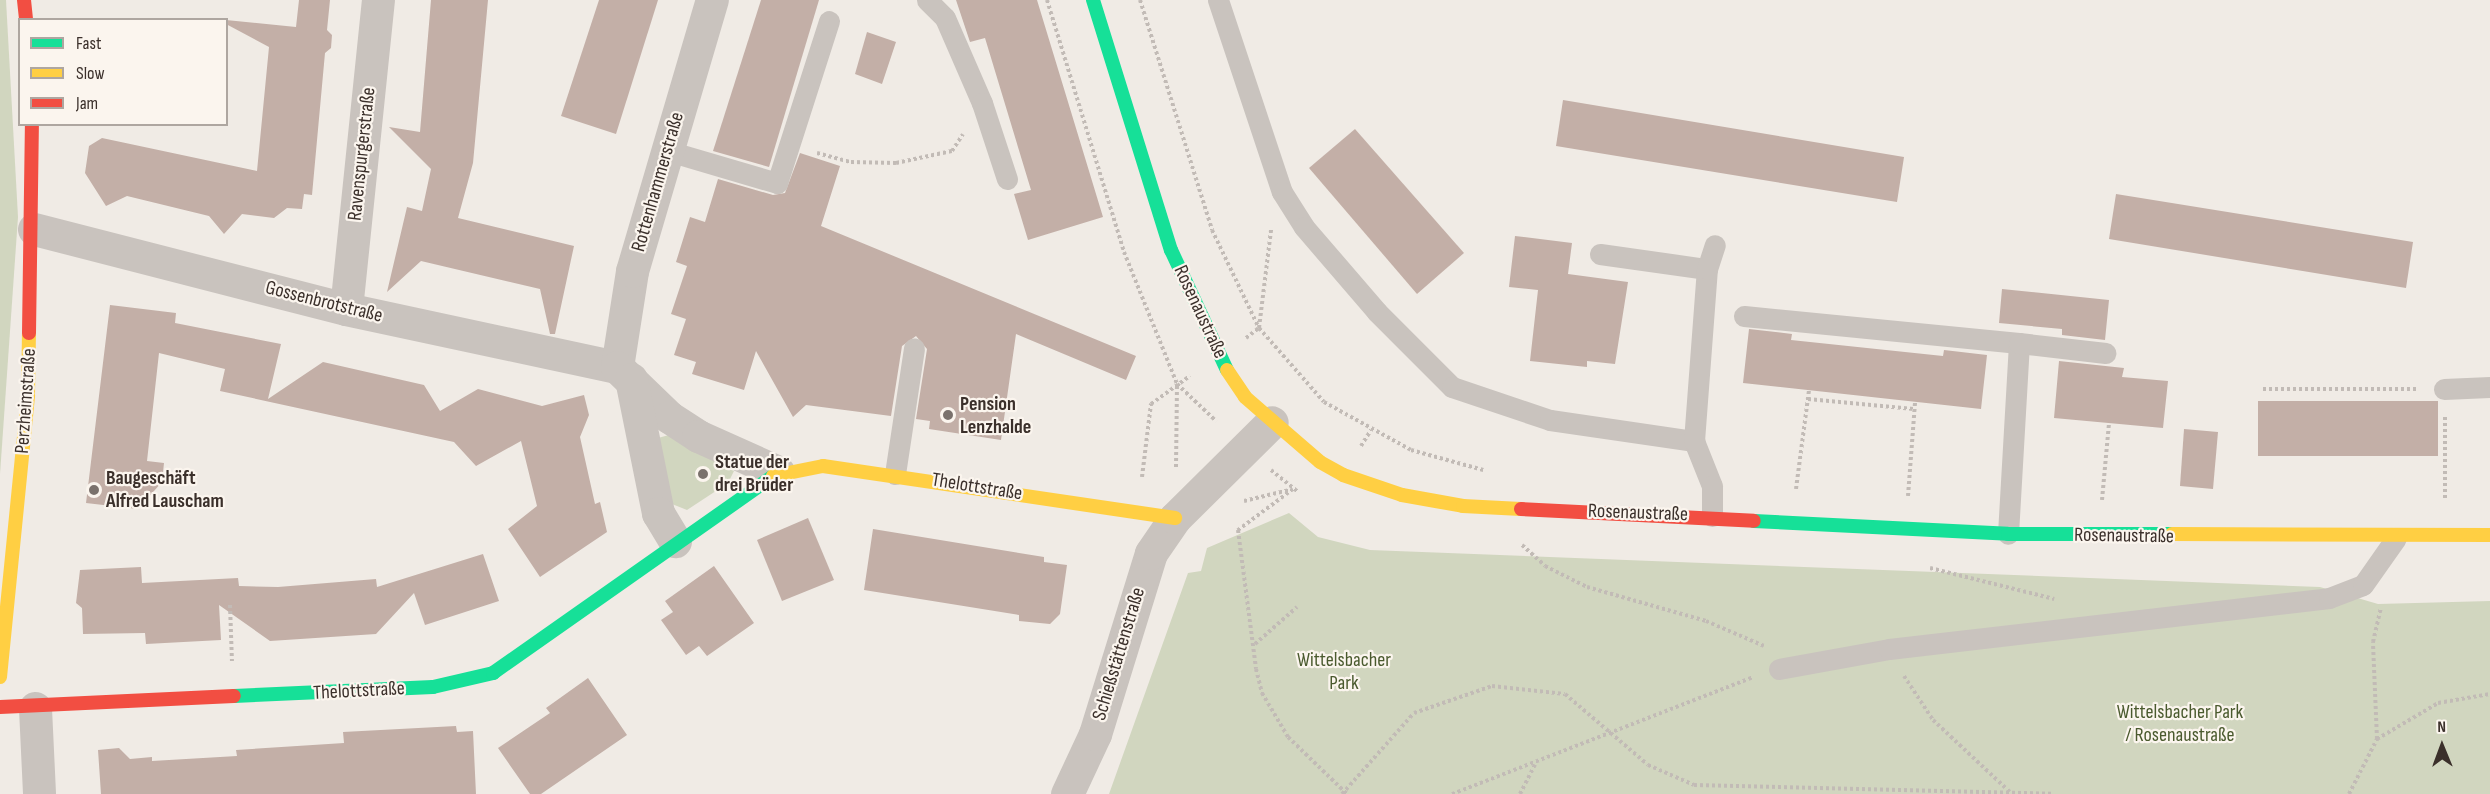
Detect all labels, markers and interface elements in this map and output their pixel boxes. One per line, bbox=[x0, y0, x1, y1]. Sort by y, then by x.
legend bbox=[18, 18, 228, 126]
text: Fast bbox=[76, 33, 101, 54]
text: Slow bbox=[76, 63, 105, 84]
street label: Ravenspurgerstraße bbox=[343, 86, 381, 222]
text: Jam bbox=[76, 93, 98, 114]
street label: Rottenhammerstraße bbox=[627, 109, 689, 255]
street label: Rosenaustraße bbox=[1168, 262, 1232, 362]
street label: Gossenbrotstraße bbox=[263, 276, 385, 328]
street label: Perzheimstraße bbox=[10, 348, 42, 454]
place label: Pension Lenzhalde bbox=[960, 392, 1031, 439]
marker: Pension Lenzhalde bbox=[941, 408, 955, 422]
place label: Statue der drei Brüder bbox=[715, 450, 793, 497]
place label: Baugeschäft Alfred Lauscham bbox=[106, 466, 224, 513]
marker: Statue der drei Brüder bbox=[696, 467, 710, 481]
street label: Thelottstraße bbox=[930, 468, 1024, 506]
marker: Baugeschäft Alfred Lauscham bbox=[87, 483, 101, 497]
street label: Rosenaustraße bbox=[1588, 499, 1688, 527]
street label: Rosenaustraße bbox=[2074, 523, 2174, 549]
street label: Schießstättenstraße bbox=[1087, 585, 1151, 723]
park label: Wittelsbacher Park bbox=[1297, 648, 1391, 695]
street label: Thelottstraße bbox=[313, 677, 405, 705]
park label: Wittelsbacher Park / Rosenaustraße bbox=[2117, 701, 2243, 748]
north arrow bbox=[2412, 716, 2472, 776]
text: N bbox=[2437, 718, 2446, 737]

